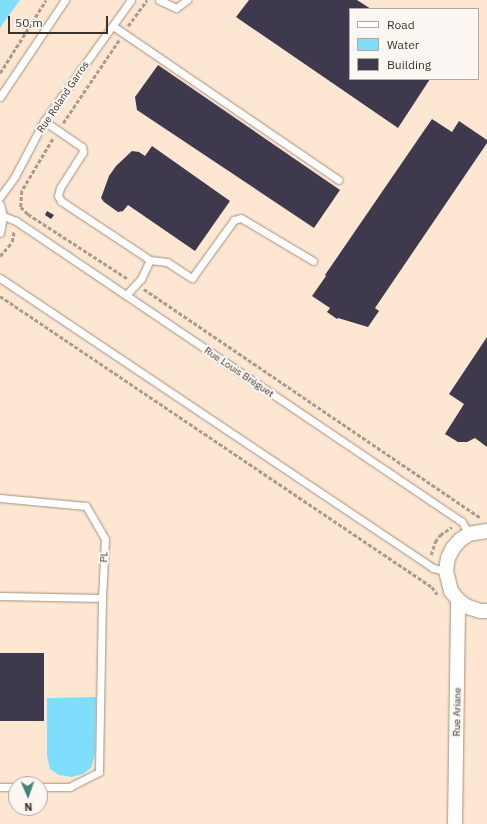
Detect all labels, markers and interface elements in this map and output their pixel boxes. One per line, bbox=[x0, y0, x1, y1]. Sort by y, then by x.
scale bar bbox=[10, 8, 110, 34]
legend bbox=[349, 8, 479, 80]
text: 50 m bbox=[15, 15, 43, 30]
text: Road bbox=[387, 17, 415, 32]
text: Water bbox=[387, 37, 419, 52]
text: Building bbox=[387, 57, 431, 72]
street label: Rue Roland Garros bbox=[35, 59, 91, 135]
street label: Rue Louis Bréguet bbox=[202, 344, 276, 400]
street label: PL bbox=[98, 551, 110, 563]
street label: Rue Ariane bbox=[451, 687, 463, 737]
north arrow bbox=[8, 776, 48, 816]
text: N bbox=[24, 800, 33, 814]

